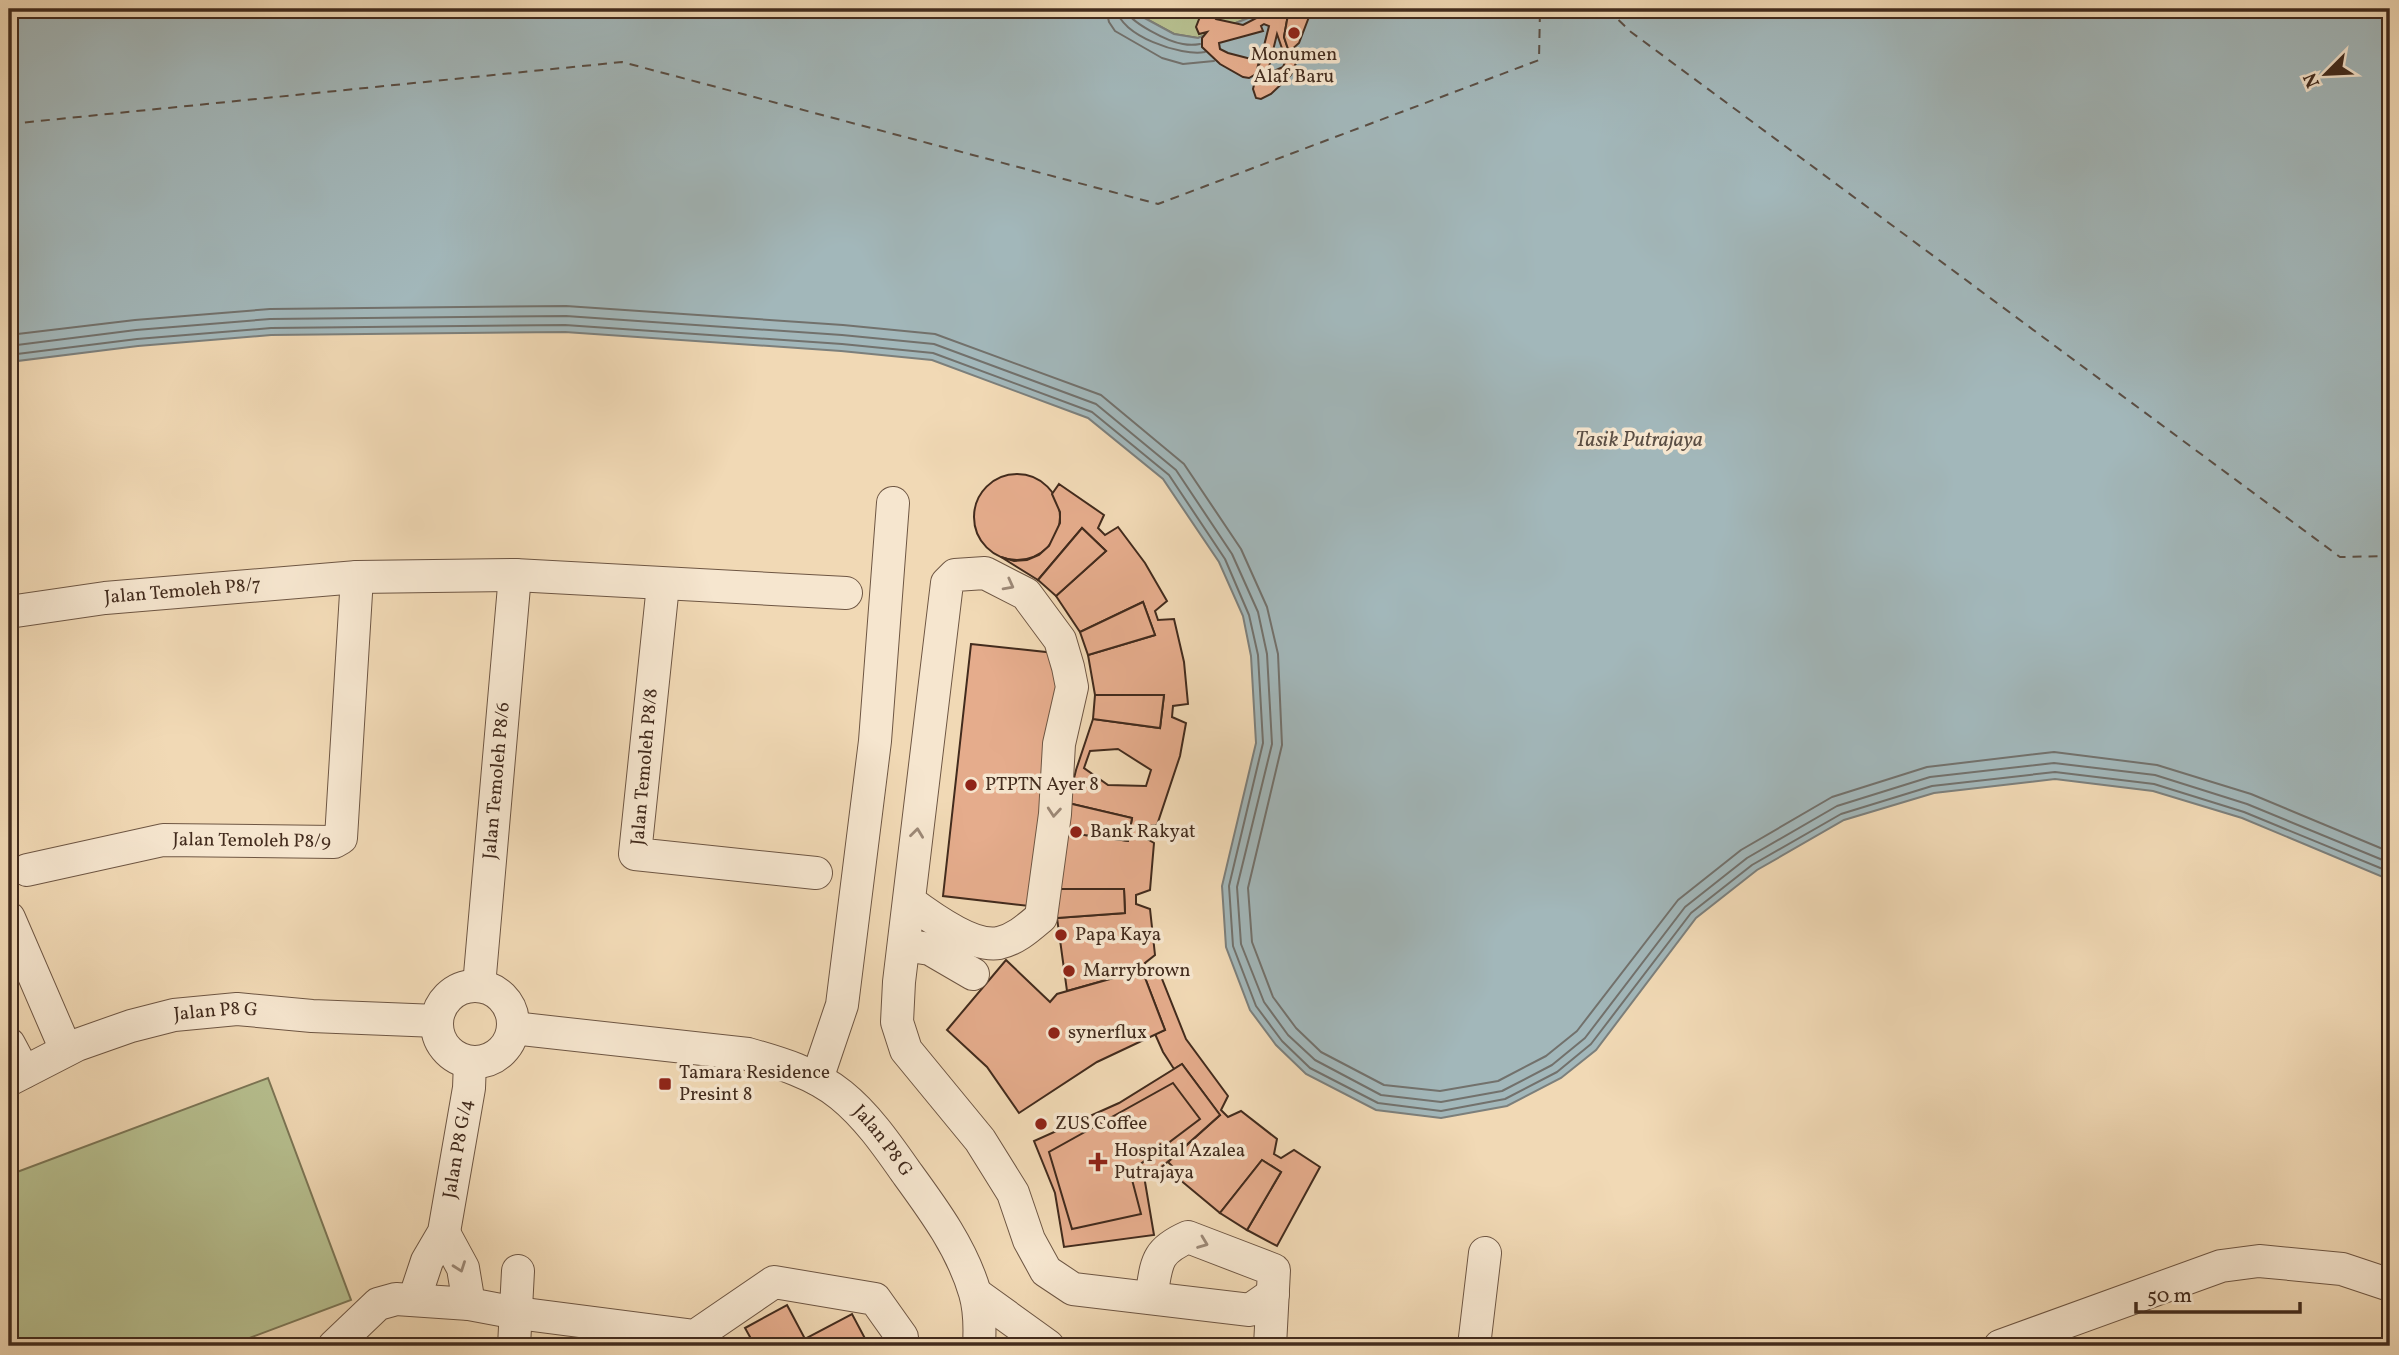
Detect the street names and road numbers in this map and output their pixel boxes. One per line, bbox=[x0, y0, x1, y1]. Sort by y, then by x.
street label: Jalan Temoleh P8/7 bbox=[103, 572, 262, 611]
street label: Jalan Temoleh P8/8 bbox=[625, 687, 665, 847]
street label: Jalan Temoleh P8/6 bbox=[477, 701, 517, 860]
street label: Jalan Temoleh P8/9 bbox=[172, 827, 331, 855]
street label: Jalan P8 G bbox=[172, 996, 259, 1028]
street label: Jalan P8 G/4 bbox=[437, 1097, 480, 1201]
street label: Jalan P8 G bbox=[847, 1099, 919, 1182]

